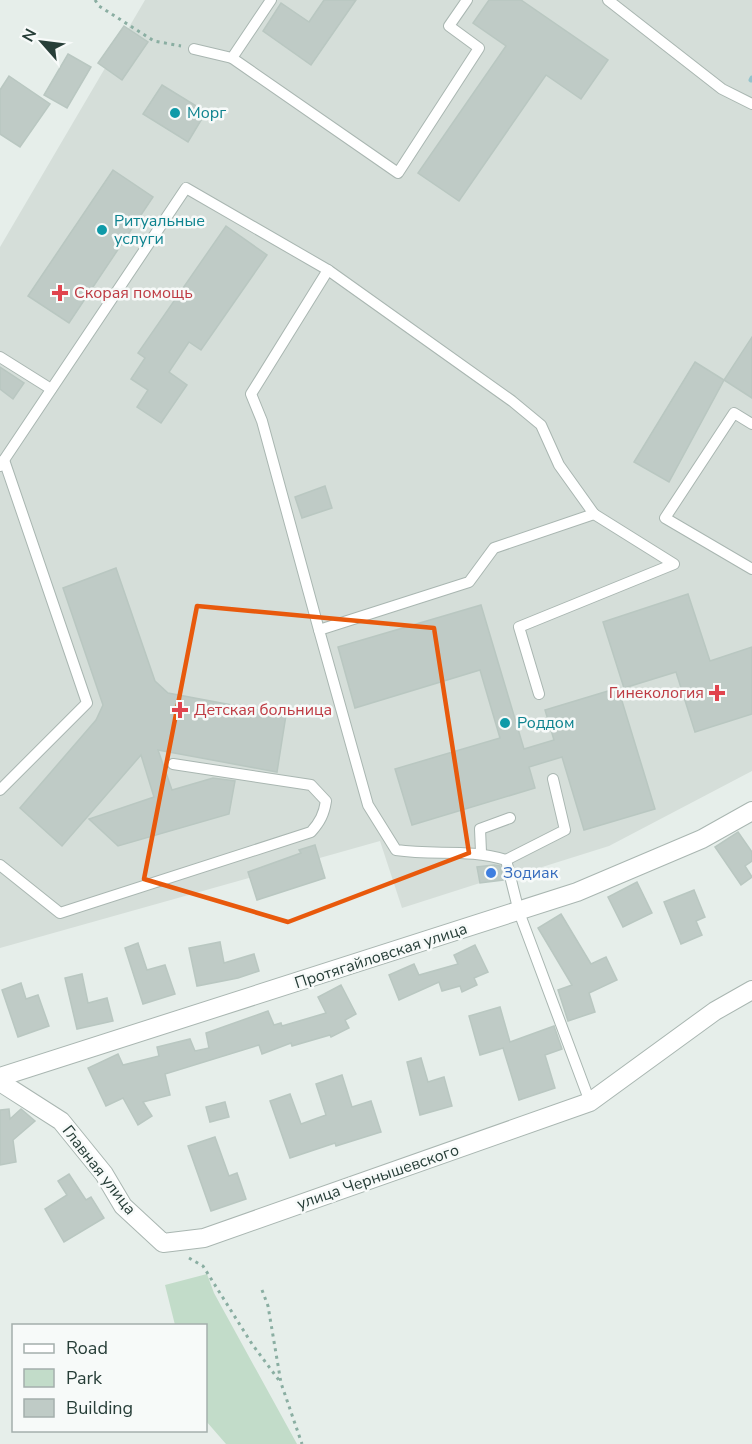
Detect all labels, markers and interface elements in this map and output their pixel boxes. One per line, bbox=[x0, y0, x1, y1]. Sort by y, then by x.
north arrow bbox=[12, 12, 72, 72]
text: N bbox=[17, 25, 42, 46]
place label: Морг bbox=[187, 102, 226, 124]
marker: Морг bbox=[168, 106, 182, 120]
place label: Ритуальные услуги bbox=[114, 210, 205, 250]
marker: Ритуальные услуги bbox=[95, 223, 109, 237]
place label: Скорая помощь bbox=[74, 282, 193, 304]
marker: Скорая помощь bbox=[51, 284, 69, 302]
place label: Гинекология bbox=[609, 682, 704, 704]
marker: Гинекология bbox=[708, 684, 726, 702]
place label: Детская больница bbox=[194, 699, 332, 721]
marker: Детская больница bbox=[171, 701, 189, 719]
place label: Роддом bbox=[517, 712, 574, 734]
marker: Роддом bbox=[498, 716, 512, 730]
place label: Зодиак bbox=[503, 862, 559, 884]
marker: Зодиак bbox=[484, 866, 498, 880]
street label: Протягайловская улица bbox=[292, 918, 470, 994]
street label: Главная улица bbox=[57, 1121, 141, 1219]
street label: улица Чернышевского bbox=[294, 1139, 462, 1215]
legend bbox=[12, 1324, 207, 1432]
text: Road bbox=[66, 1336, 108, 1360]
text: Park bbox=[66, 1366, 103, 1390]
text: Building bbox=[66, 1396, 133, 1420]

